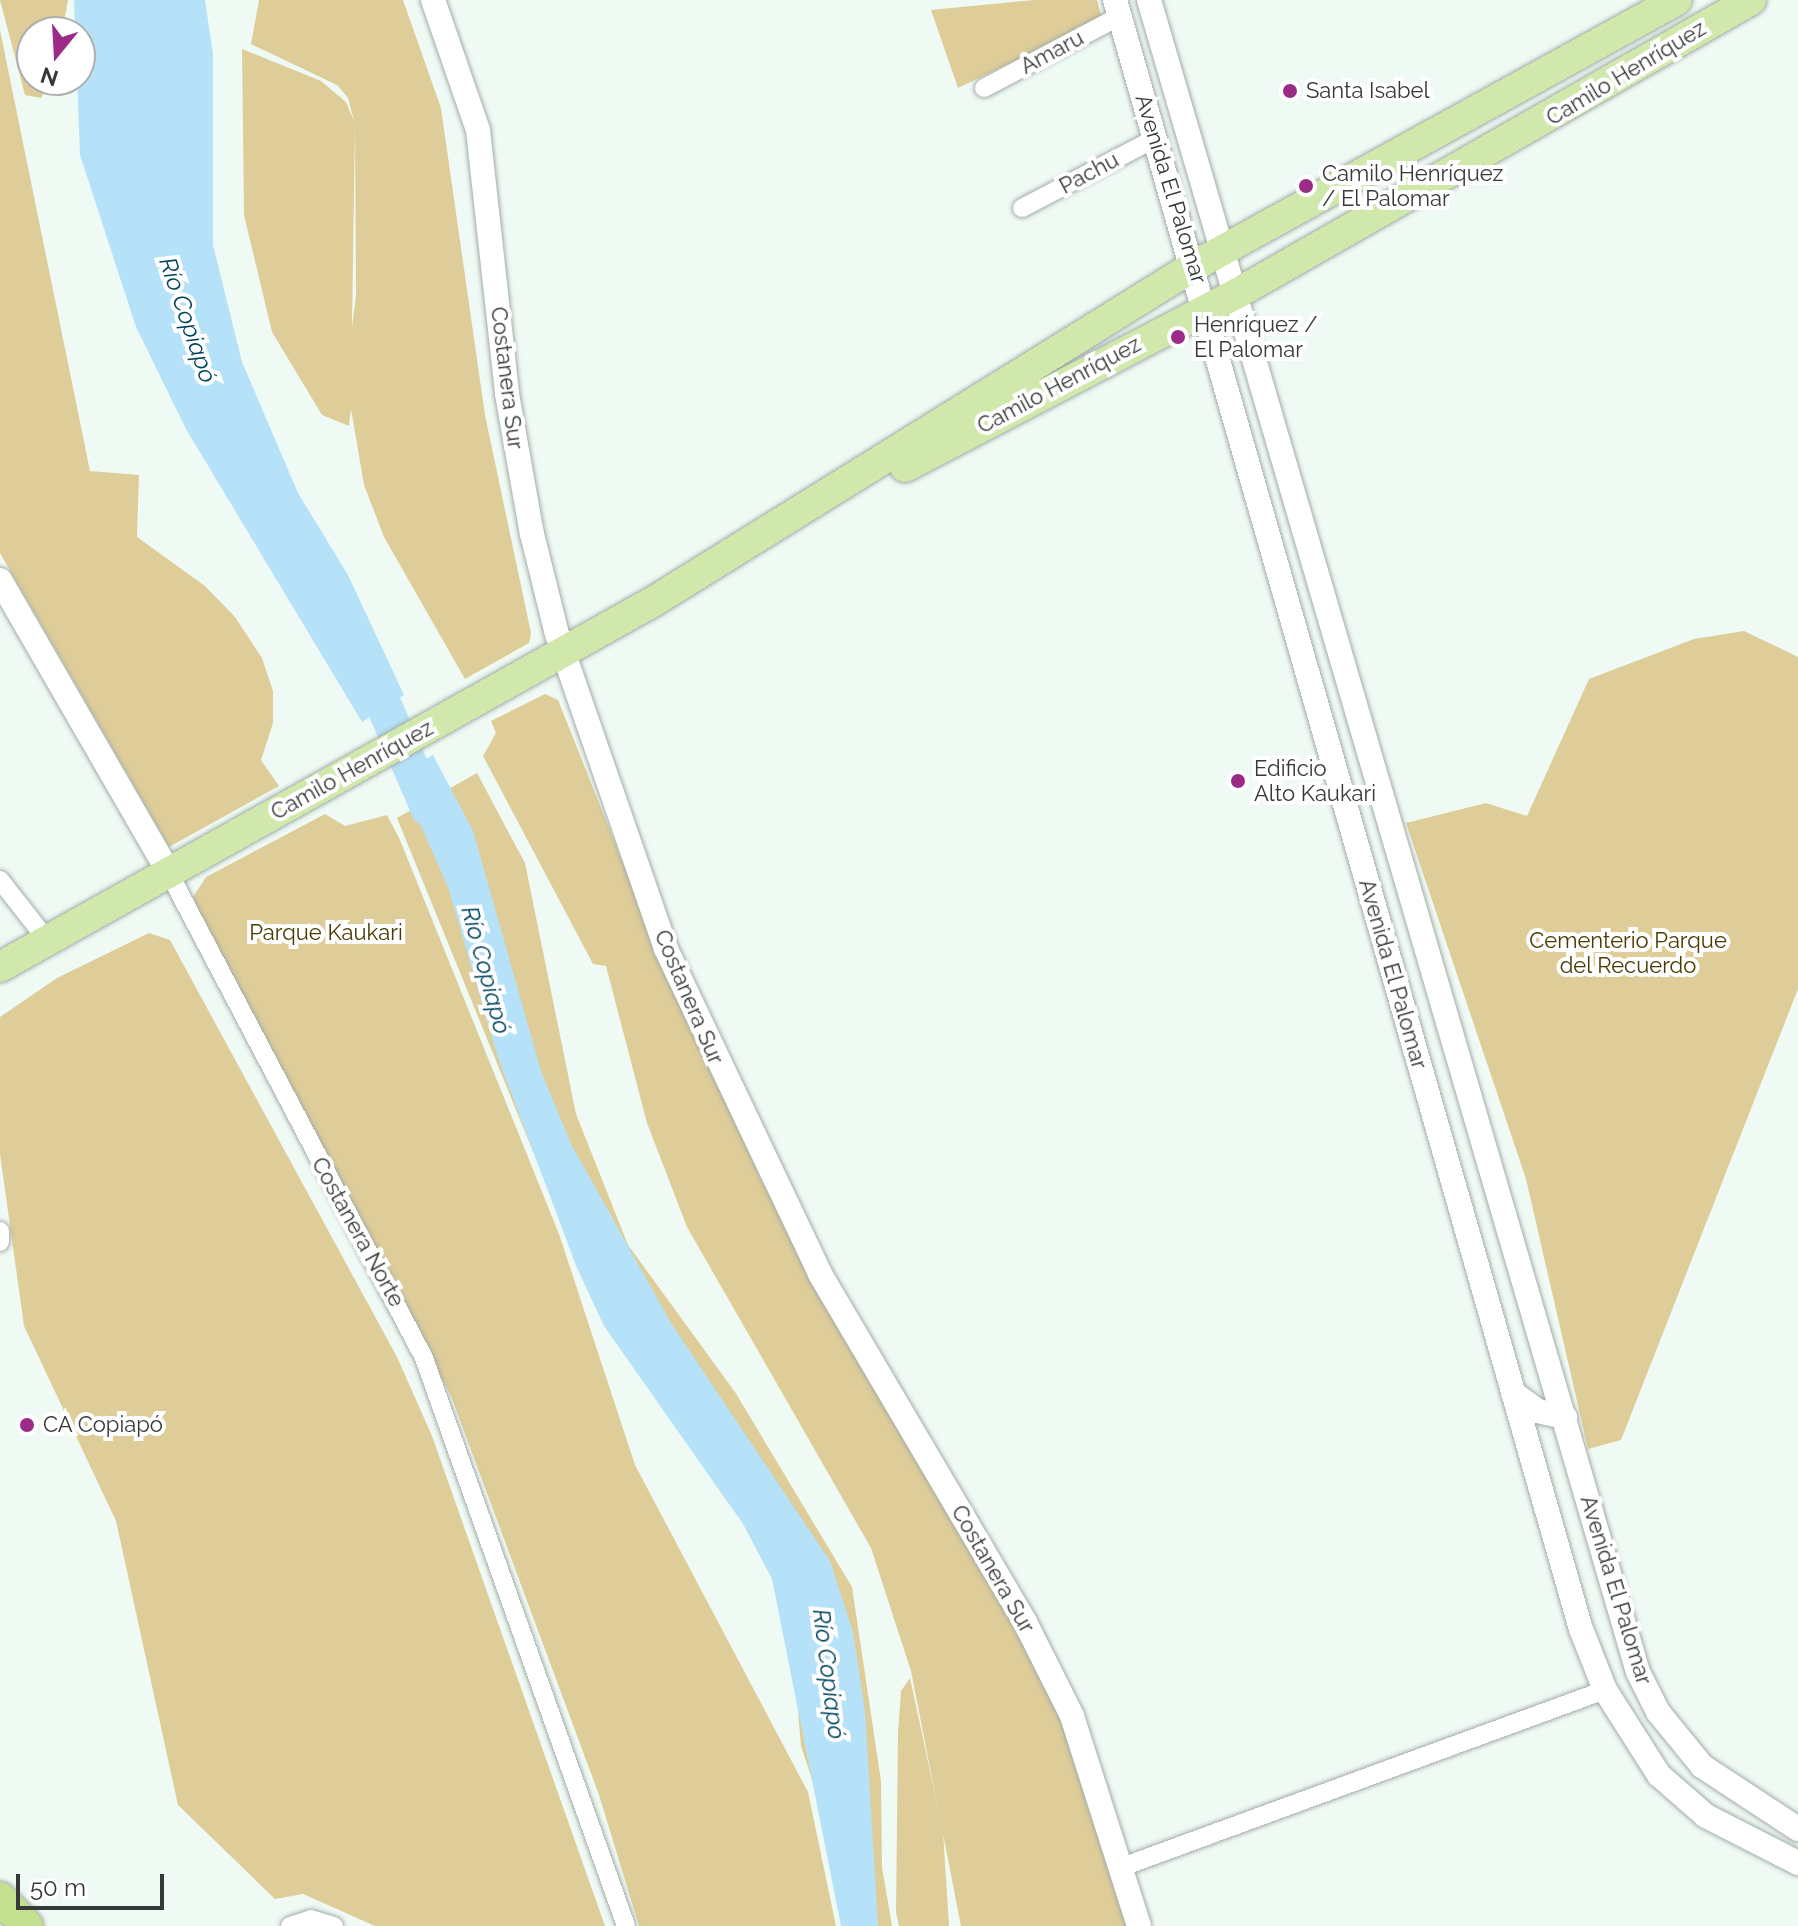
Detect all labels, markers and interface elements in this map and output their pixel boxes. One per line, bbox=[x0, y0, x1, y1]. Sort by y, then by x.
street label: Camilo Henríquez bbox=[1541, 15, 1711, 131]
north arrow bbox=[16, 16, 96, 96]
street label: Amaru bbox=[1016, 24, 1088, 80]
text: N bbox=[37, 62, 61, 92]
place label: Santa Isabel bbox=[1306, 78, 1429, 104]
marker: Santa Isabel bbox=[1281, 82, 1299, 100]
street label: Avenida El Palomar bbox=[1130, 91, 1212, 287]
street label: Pachu bbox=[1055, 146, 1123, 200]
place label: Camilo Henríquez / El Palomar bbox=[1322, 160, 1503, 212]
marker: Camilo Henríquez / El Palomar bbox=[1297, 177, 1315, 195]
water label: Río Copiapó bbox=[153, 253, 223, 387]
street label: Costanera Sur bbox=[485, 305, 529, 451]
place label: Henríquez / El Palomar bbox=[1194, 311, 1317, 362]
marker: Henríquez / El Palomar bbox=[1169, 328, 1187, 346]
street label: Camilo Henríquez bbox=[973, 331, 1145, 439]
street label: Camilo Henríquez bbox=[266, 715, 438, 825]
place label: Edificio Alto Kaukari bbox=[1254, 755, 1376, 806]
marker: Edificio Alto Kaukari bbox=[1229, 772, 1247, 790]
street label: Avenida El Palomar bbox=[1353, 876, 1433, 1072]
water label: Río Copiapó bbox=[455, 903, 517, 1037]
park label: Parque Kaukari bbox=[249, 920, 403, 946]
street label: Costanera Sur bbox=[649, 926, 729, 1068]
park label: Cementerio Parque del Recuerdo bbox=[1529, 927, 1727, 978]
street label: Costanera Norte bbox=[306, 1153, 410, 1311]
place label: CA Copiapó bbox=[43, 1412, 164, 1438]
marker: CA Copiapó bbox=[18, 1416, 36, 1434]
street label: Avenida El Palomar bbox=[1575, 1492, 1657, 1688]
street label: Costanera Sur bbox=[946, 1500, 1040, 1638]
water label: Río Copiapó bbox=[807, 1607, 851, 1741]
scale bar bbox=[20, 1858, 168, 1908]
text: 50 m bbox=[30, 1873, 86, 1902]

